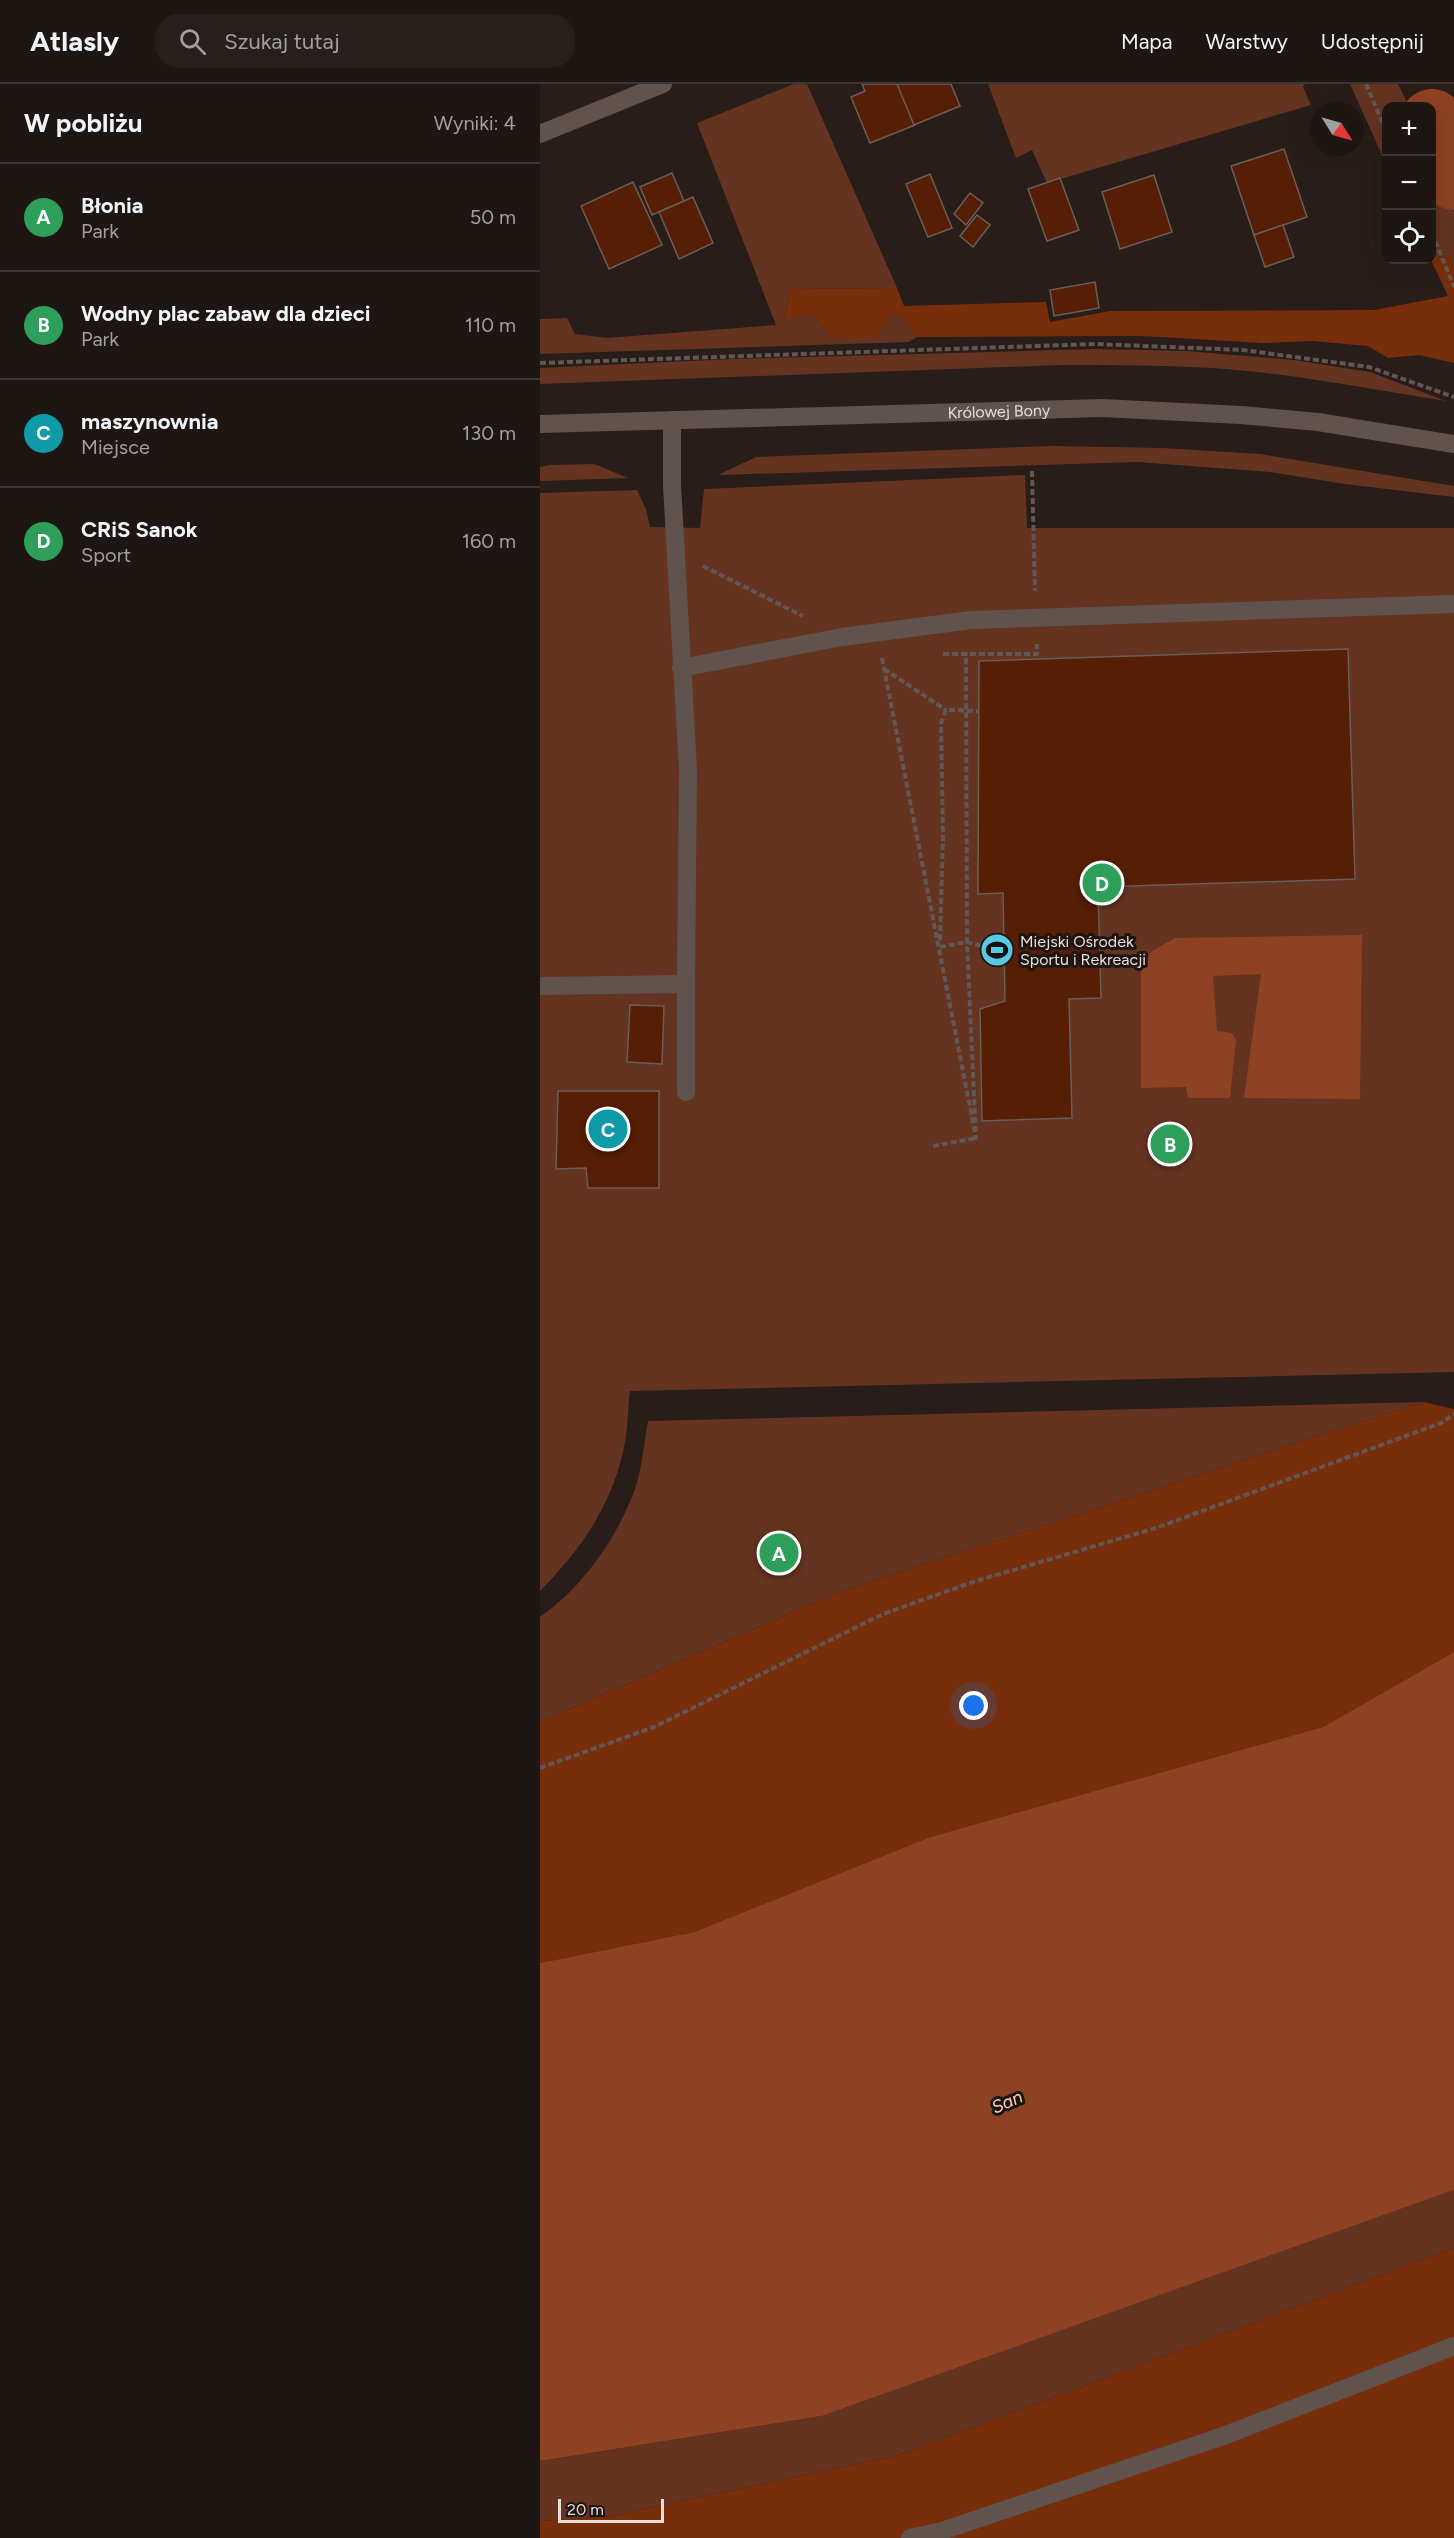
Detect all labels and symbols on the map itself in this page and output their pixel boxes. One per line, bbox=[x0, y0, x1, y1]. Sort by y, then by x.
north arrow bbox=[1310, 102, 1364, 156]
street label: Królowej Bony bbox=[947, 400, 1051, 422]
pin: D bbox=[1082, 860, 1122, 906]
sports icon: Miejski Ośrodek Sportu i Rekreacji bbox=[979, 932, 1015, 968]
place label: Miejski Ośrodek Sportu i Rekreacji bbox=[1020, 932, 1146, 969]
pin: C bbox=[588, 1106, 628, 1152]
pin: B bbox=[1150, 1122, 1190, 1166]
pin: A bbox=[760, 1530, 798, 1576]
your location bbox=[959, 1691, 988, 1720]
water label: San bbox=[988, 2086, 1026, 2118]
scale bar bbox=[558, 2496, 664, 2524]

